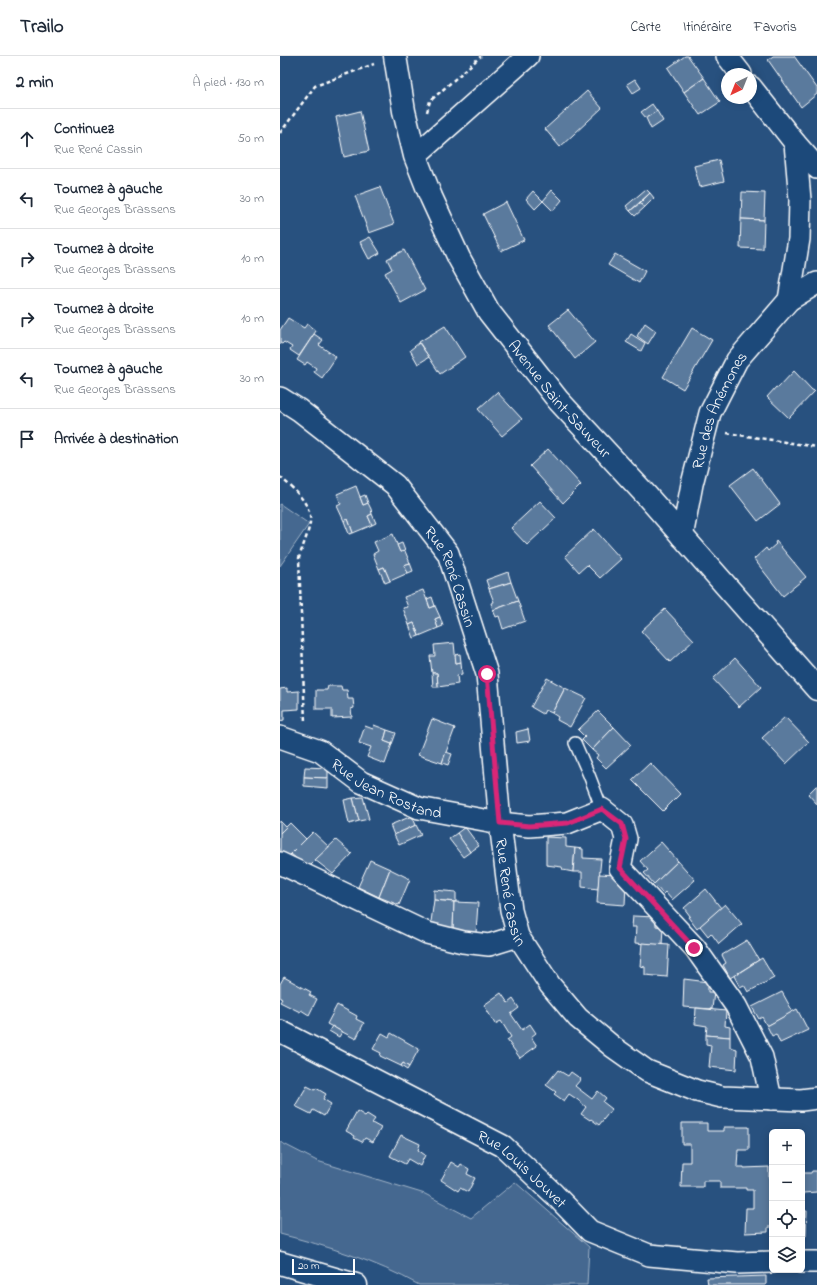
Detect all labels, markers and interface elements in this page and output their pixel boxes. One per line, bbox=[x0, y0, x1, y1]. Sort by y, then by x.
text: Trailo bbox=[20, 14, 64, 41]
text: Carte bbox=[630, 17, 661, 38]
text: Itinéraire bbox=[683, 17, 732, 38]
text: Favoris bbox=[754, 17, 797, 38]
north arrow bbox=[721, 68, 757, 104]
text: 2 min bbox=[16, 70, 53, 95]
text: À pied · 130 m bbox=[192, 73, 264, 92]
text: Continuez bbox=[54, 118, 114, 140]
icon: ahead bbox=[16, 128, 38, 150]
text: 50 m bbox=[238, 129, 264, 148]
text: Rue René Cassin bbox=[54, 140, 142, 159]
text: Tournez à gauche bbox=[54, 178, 162, 200]
icon: left bbox=[16, 188, 38, 210]
text: 30 m bbox=[240, 189, 264, 208]
text: Rue Georges Brassens bbox=[54, 200, 176, 219]
text: Tournez à droite bbox=[54, 238, 154, 260]
icon: right bbox=[16, 248, 38, 270]
text: 10 m bbox=[241, 249, 264, 268]
text: Rue Georges Brassens bbox=[54, 260, 176, 279]
text: Tournez à droite bbox=[54, 298, 154, 320]
icon: right bbox=[16, 308, 38, 330]
text: 10 m bbox=[241, 309, 264, 328]
text: Rue Georges Brassens bbox=[54, 320, 176, 339]
street label: Avenue Saint-Sauveur bbox=[501, 335, 616, 464]
street label: Rue des Anémones bbox=[686, 346, 754, 472]
text: Tournez à gauche bbox=[54, 358, 162, 380]
icon: left bbox=[16, 368, 38, 390]
text: 30 m bbox=[240, 369, 264, 388]
text: Rue Georges Brassens bbox=[54, 380, 176, 399]
icon: arrive bbox=[16, 428, 38, 450]
text: Arrivée à destination bbox=[54, 428, 179, 450]
street label: Rue René Cassin bbox=[417, 522, 481, 631]
route start bbox=[478, 665, 496, 683]
street label: Rue Jean Rostand bbox=[325, 753, 444, 826]
street label: Rue René Cassin bbox=[488, 837, 532, 952]
route end bbox=[685, 939, 703, 957]
street label: Rue Louis Jouvet bbox=[473, 1125, 572, 1215]
map controls bbox=[769, 1129, 805, 1273]
button: + bbox=[769, 1129, 805, 1165]
button: − bbox=[769, 1165, 805, 1201]
button: locate bbox=[769, 1201, 805, 1237]
button: layers bbox=[769, 1237, 805, 1273]
scale bar bbox=[292, 1257, 355, 1276]
text: 20 m bbox=[298, 1258, 320, 1274]

